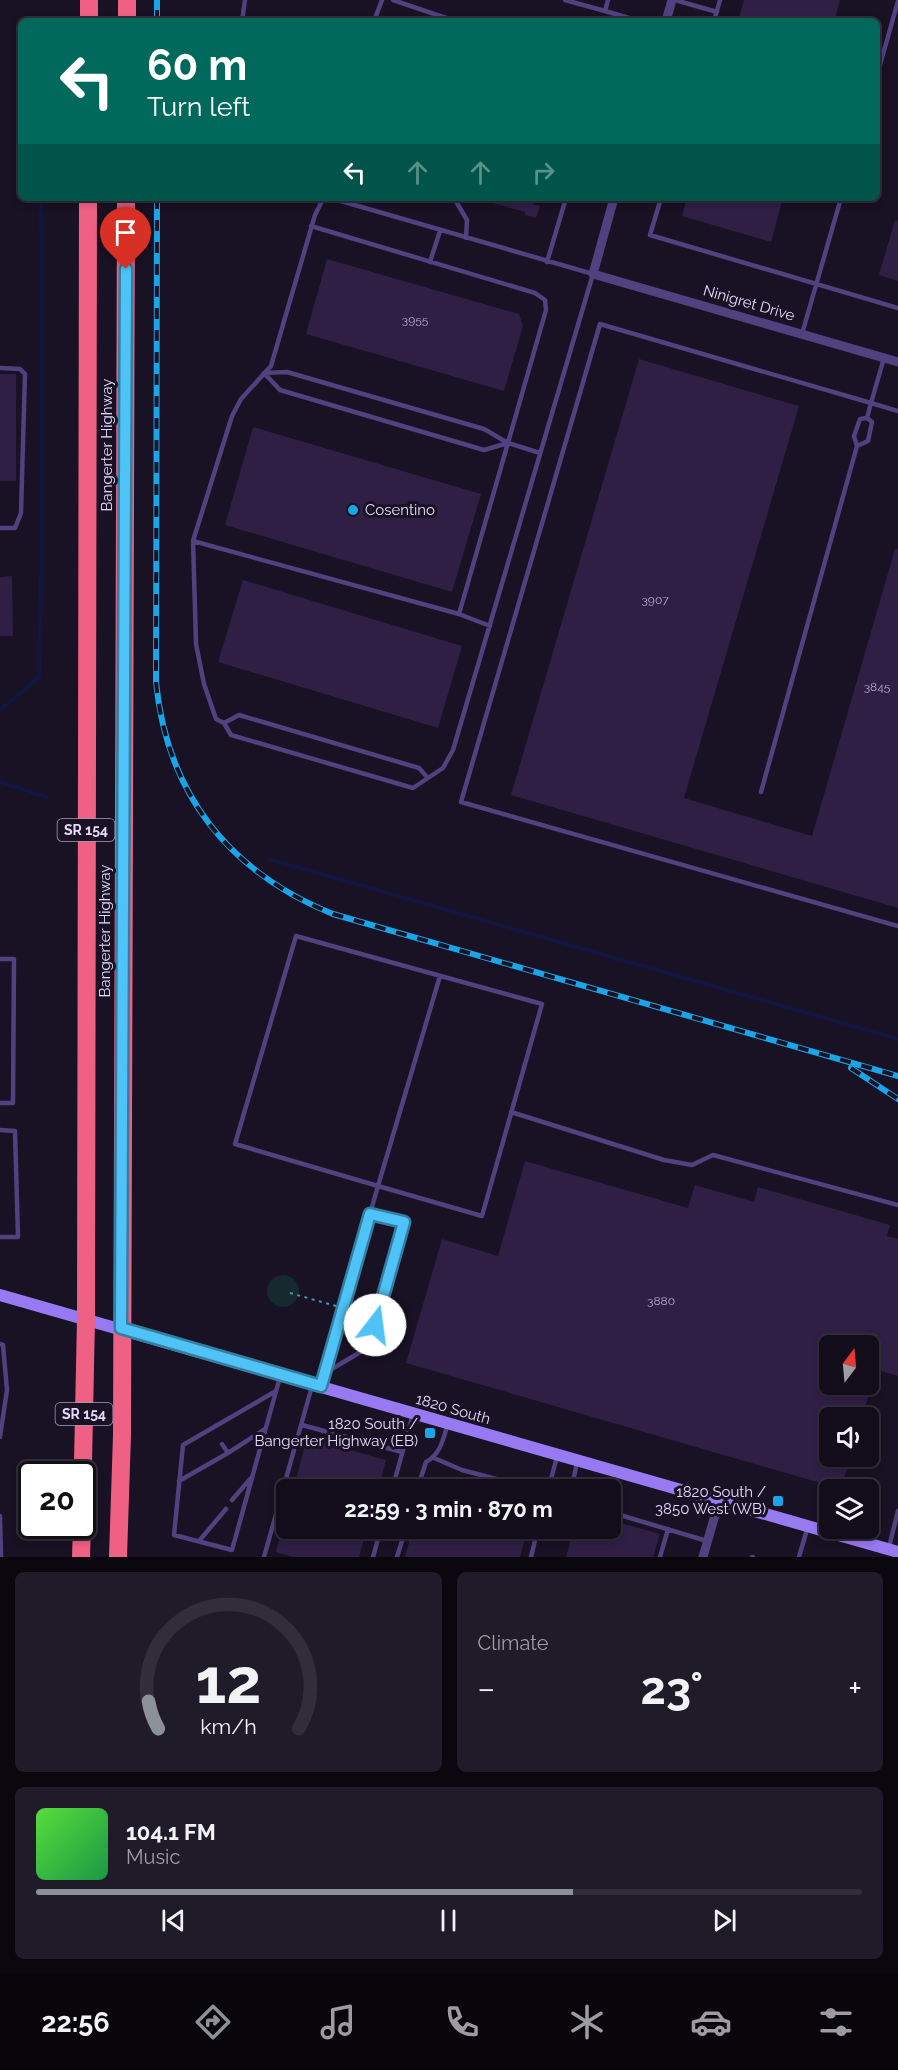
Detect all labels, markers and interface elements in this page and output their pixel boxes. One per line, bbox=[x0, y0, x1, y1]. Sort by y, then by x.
text: 60 m bbox=[147, 41, 247, 90]
icon: left bbox=[48, 42, 126, 120]
text: Turn left bbox=[147, 91, 250, 122]
icon: left bbox=[338, 156, 371, 189]
icon: ahead bbox=[401, 156, 434, 189]
icon: ahead bbox=[464, 156, 497, 189]
icon: right bbox=[527, 156, 560, 189]
pin bbox=[100, 207, 151, 269]
icon: arrive bbox=[109, 216, 142, 249]
street label: Ninigret Drive bbox=[701, 281, 797, 325]
house number: 3955 bbox=[402, 313, 429, 327]
street label: Bangerter Highway bbox=[98, 379, 116, 511]
place label: Cosentino bbox=[365, 501, 435, 519]
marker: Cosentino bbox=[346, 503, 360, 517]
house number: 3907 bbox=[641, 593, 669, 607]
house number: 3845 bbox=[864, 680, 891, 694]
road number: SR 154 bbox=[58, 819, 115, 841]
street label: Bangerter Highway bbox=[96, 865, 114, 997]
position arrow bbox=[343, 1293, 407, 1357]
house number: 3880 bbox=[647, 1294, 675, 1308]
north arrow bbox=[819, 1335, 879, 1395]
map controls bbox=[819, 1335, 879, 1539]
street label: 1820 South bbox=[414, 1390, 492, 1428]
road number: SR 154 bbox=[56, 1403, 112, 1425]
button: sound bbox=[819, 1407, 879, 1467]
place label: 1820 South / Bangerter Highway (EB) bbox=[254, 1415, 418, 1450]
marker: 1820 South / Bangerter Highway (EB) bbox=[423, 1426, 437, 1440]
speed limit sign: 20 bbox=[18, 1461, 96, 1539]
button: layers bbox=[819, 1479, 879, 1539]
place label: 1820 South / 3850 West (WB) bbox=[655, 1483, 766, 1518]
marker: 1820 South / 3850 West (WB) bbox=[771, 1494, 785, 1508]
text: 22:59 · 3 min · 870 m bbox=[344, 1496, 553, 1522]
text: Climate bbox=[478, 1631, 549, 1655]
text: 12 bbox=[195, 1644, 261, 1718]
text: 23° bbox=[641, 1662, 703, 1715]
text: − bbox=[478, 1669, 495, 1708]
text: + bbox=[848, 1669, 862, 1708]
text: km/h bbox=[200, 1714, 257, 1739]
text: 104.1 FM bbox=[126, 1819, 216, 1845]
text: Music bbox=[126, 1845, 180, 1869]
icon: previous bbox=[157, 1904, 190, 1937]
icon: pause bbox=[432, 1904, 465, 1937]
icon: next bbox=[708, 1904, 741, 1937]
icon: directions bbox=[192, 2001, 234, 2043]
icon: music bbox=[317, 2001, 359, 2043]
icon: phone bbox=[441, 2001, 483, 2043]
icon: climate bbox=[566, 2001, 608, 2043]
icon: car bbox=[690, 2001, 732, 2043]
icon: filters bbox=[815, 2001, 857, 2043]
text: 22:56 bbox=[41, 2007, 110, 2038]

